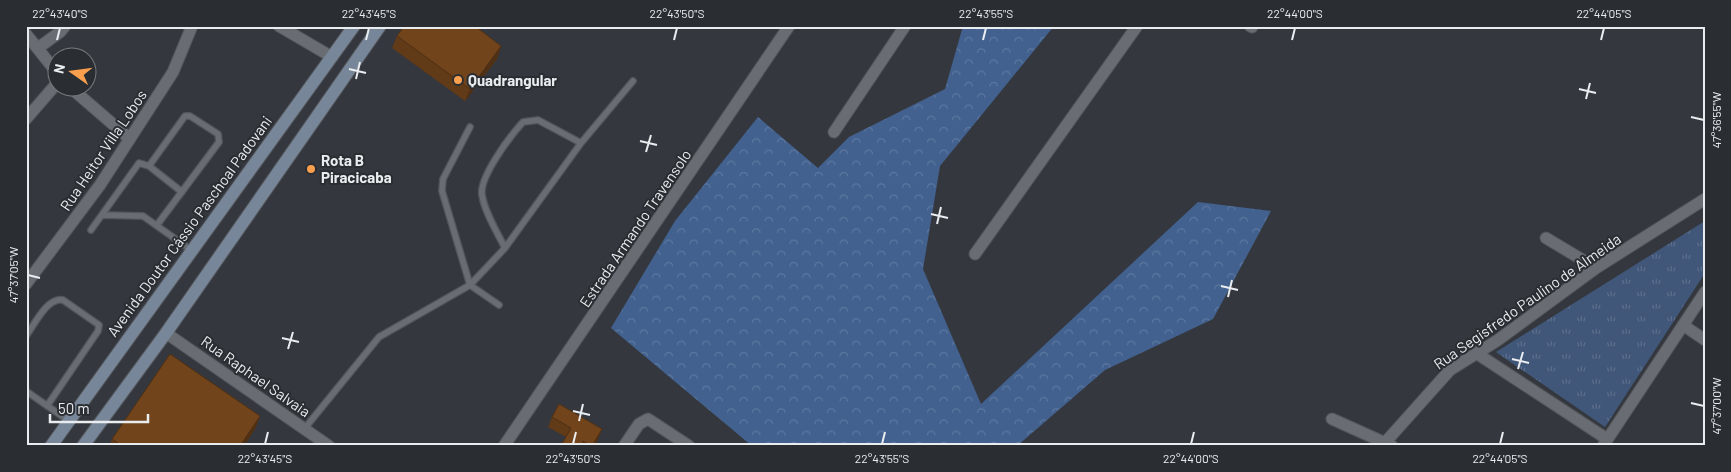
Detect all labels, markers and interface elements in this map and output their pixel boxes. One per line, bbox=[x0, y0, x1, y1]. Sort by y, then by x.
text: 22°43'40"S bbox=[32, 6, 88, 20]
text: 22°43'45"S bbox=[342, 6, 396, 20]
text: 22°43'50"S bbox=[650, 6, 704, 20]
text: 22°43'55"S bbox=[959, 6, 1013, 20]
text: 22°44'00"S bbox=[1267, 6, 1323, 20]
text: 22°44'05"S bbox=[1576, 6, 1632, 20]
north arrow bbox=[48, 48, 98, 98]
text: N bbox=[50, 62, 68, 75]
place label: Quadrangular bbox=[468, 71, 557, 89]
marker: Quadrangular bbox=[452, 74, 464, 86]
street label: Rua Heitor Villa Lobos bbox=[56, 86, 150, 214]
text: 47°36'55"W bbox=[1709, 91, 1723, 148]
street label: Avenida Doutor Cássio Paschoal Padovani bbox=[103, 112, 275, 340]
street label: Estrada Armando Travensolo bbox=[575, 146, 695, 310]
place label: Rota B Piracicaba bbox=[321, 151, 392, 186]
marker: Rota B Piracicaba bbox=[305, 163, 317, 175]
street label: Rua Segisfredo Paulino de Almeida bbox=[1430, 229, 1624, 373]
text: 47°37'05"W bbox=[6, 246, 20, 303]
street label: Rua Raphael Salvaia bbox=[198, 332, 314, 420]
text: 47°37'00"W bbox=[1709, 377, 1723, 435]
scale bar bbox=[50, 392, 148, 424]
text: 50 m bbox=[58, 399, 90, 417]
text: 22°43'45"S bbox=[238, 451, 292, 465]
text: 22°43'50"S bbox=[546, 451, 600, 465]
text: 22°43'55"S bbox=[855, 451, 909, 465]
text: 22°44'00"S bbox=[1163, 451, 1219, 465]
text: 22°44'05"S bbox=[1472, 451, 1528, 465]

